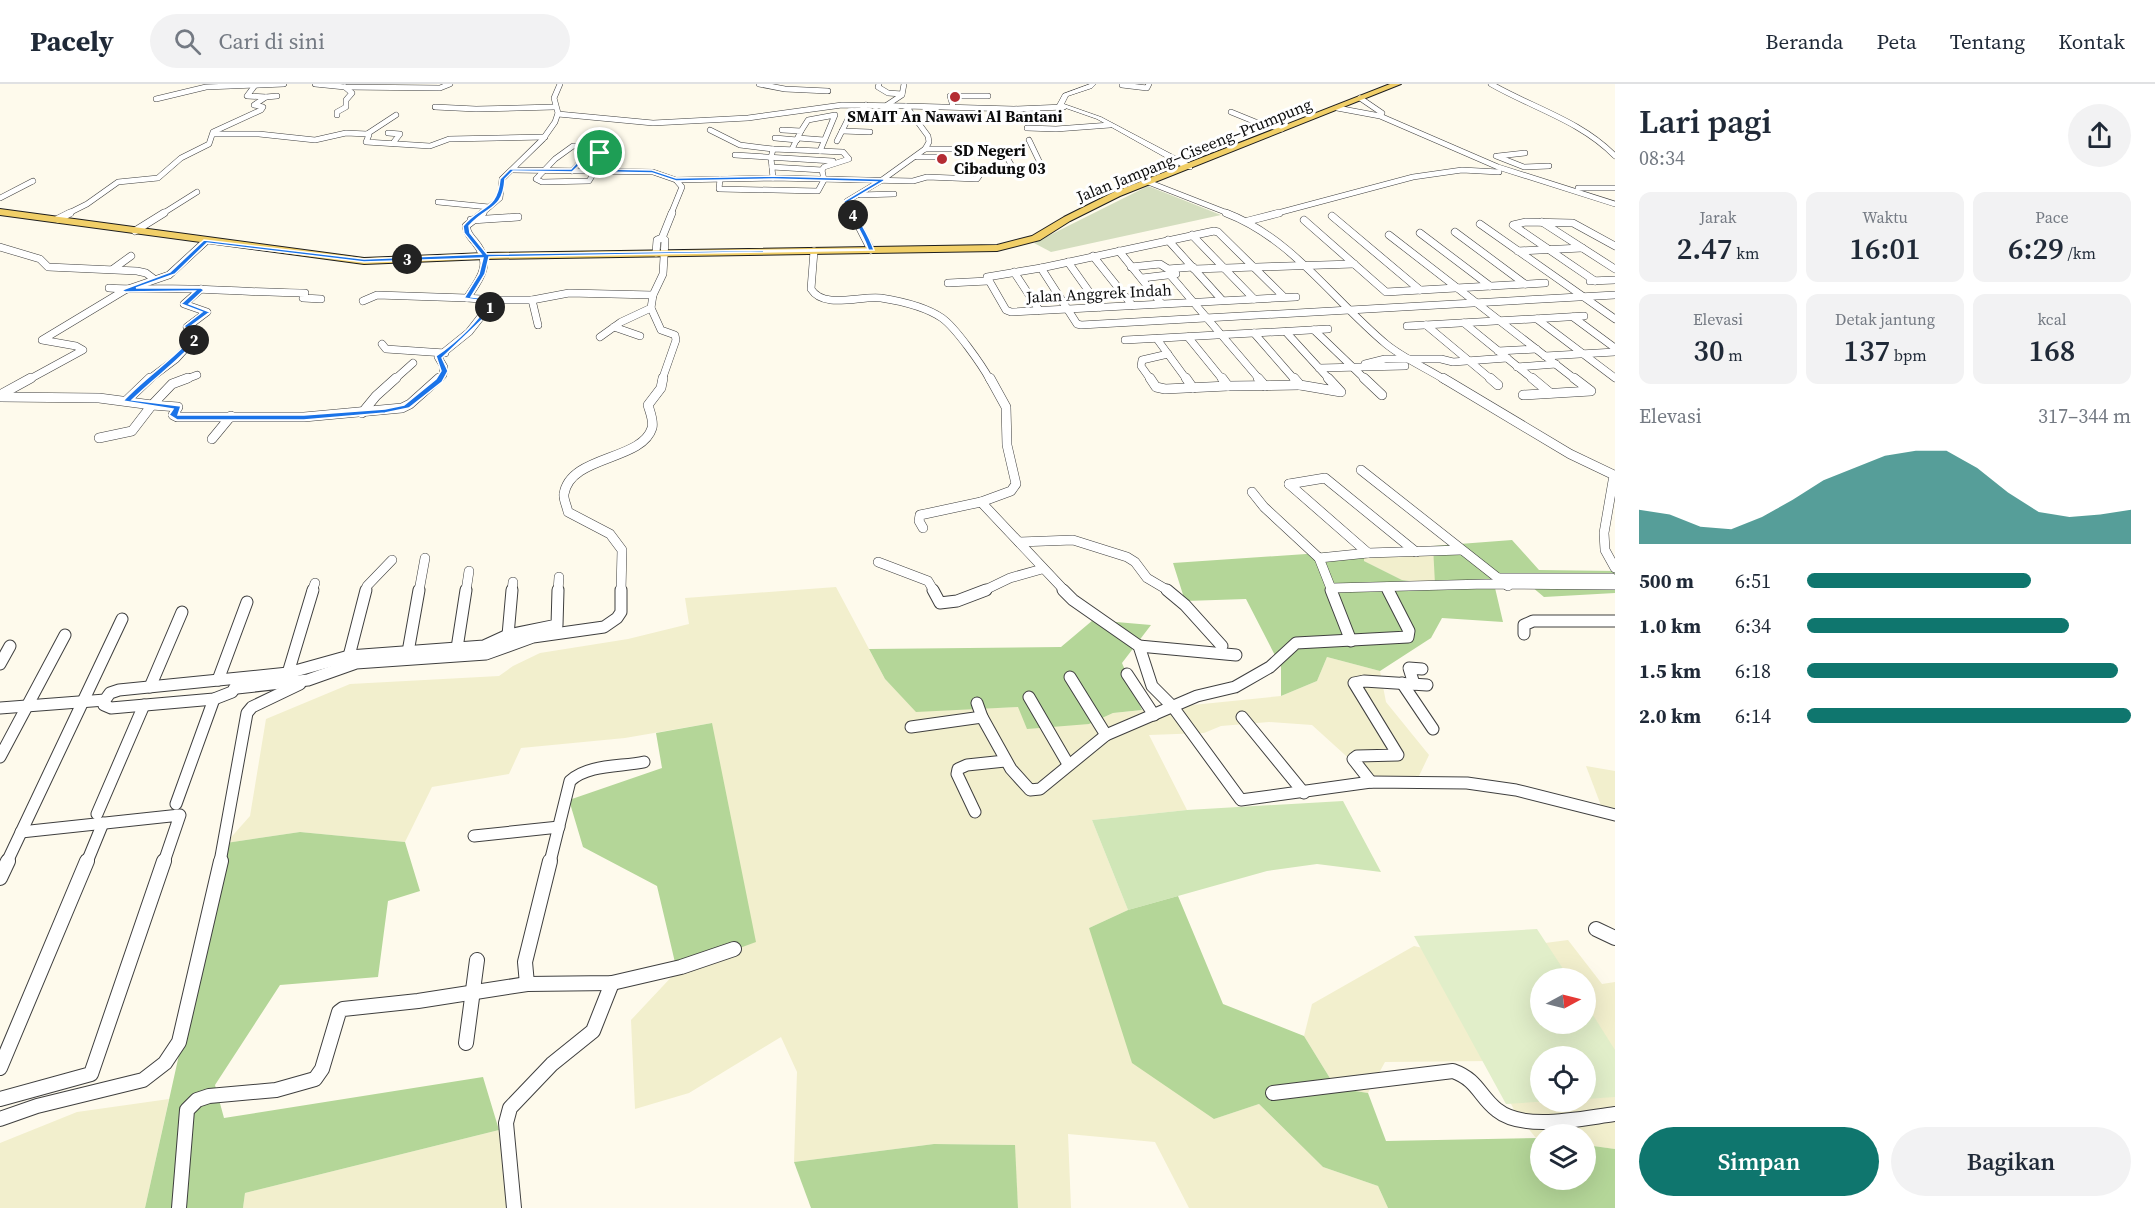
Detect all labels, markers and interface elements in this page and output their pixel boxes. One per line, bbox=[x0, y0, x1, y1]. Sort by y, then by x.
search box bbox=[150, 14, 570, 68]
text: Pacely bbox=[30, 22, 114, 60]
icon: search bbox=[171, 25, 204, 58]
text: Cari di sini bbox=[219, 26, 325, 56]
text: Beranda bbox=[1765, 27, 1844, 56]
text: Peta bbox=[1877, 27, 1917, 56]
text: Tentang bbox=[1950, 27, 2025, 56]
text: Kontak bbox=[2058, 27, 2125, 56]
marker: SMAIT An Nawawi Al Bantani bbox=[948, 90, 962, 104]
street label: Jalan Jampang–Ciseeng–Prumpung bbox=[1072, 93, 1315, 208]
text: Lari pagi bbox=[1639, 99, 1772, 144]
button: share bbox=[2068, 104, 2131, 167]
place label: SMAIT An Nawawi Al Bantani bbox=[847, 105, 1063, 127]
pin bbox=[574, 127, 625, 178]
icon: arrive bbox=[583, 136, 616, 169]
place label: SD Negeri Cibadung 03 bbox=[954, 139, 1046, 179]
text: 08:34 bbox=[1639, 144, 1685, 172]
marker: SD Negeri Cibadung 03 bbox=[935, 152, 949, 166]
pin: 4 bbox=[838, 200, 868, 230]
text: 4 bbox=[849, 204, 857, 226]
text: Jarak bbox=[1699, 206, 1737, 228]
text: Waktu bbox=[1862, 206, 1908, 228]
text: Pace bbox=[2035, 206, 2069, 228]
text: 2.47 bbox=[1677, 228, 1732, 269]
text: 16:01 bbox=[1849, 228, 1921, 269]
text: 6:29 bbox=[2008, 228, 2064, 269]
text: km bbox=[1732, 242, 1759, 264]
text: /km bbox=[2064, 242, 2096, 264]
pin: 3 bbox=[392, 244, 422, 274]
text: 3 bbox=[403, 248, 411, 270]
street label: Jalan Anggrek Indah bbox=[1025, 278, 1173, 308]
pin: 1 bbox=[475, 292, 505, 322]
text: 1 bbox=[486, 296, 494, 318]
text: Elevasi bbox=[1693, 308, 1743, 330]
text: Detak jantung bbox=[1835, 308, 1935, 330]
text: kcal bbox=[2037, 308, 2067, 330]
pin: 2 bbox=[179, 325, 209, 355]
text: 2 bbox=[190, 329, 198, 351]
text: 30 bbox=[1693, 330, 1725, 371]
text: 137 bbox=[1843, 330, 1890, 371]
text: 168 bbox=[2029, 330, 2075, 371]
text: m bbox=[1725, 344, 1743, 366]
text: bpm bbox=[1890, 344, 1927, 366]
text: Elevasi bbox=[1639, 402, 1702, 430]
text: 317–344 m bbox=[2038, 402, 2131, 430]
text: 500 m bbox=[1639, 567, 1694, 595]
text: 6:51 bbox=[1735, 567, 1771, 595]
text: 1.0 km bbox=[1639, 612, 1701, 640]
text: 6:34 bbox=[1735, 612, 1771, 640]
text: 1.5 km bbox=[1639, 657, 1701, 685]
text: 6:18 bbox=[1735, 657, 1771, 685]
text: 2.0 km bbox=[1639, 702, 1701, 730]
text: 6:14 bbox=[1735, 702, 1771, 730]
north arrow bbox=[1530, 968, 1596, 1034]
map controls bbox=[1530, 968, 1596, 1190]
button: locate bbox=[1530, 1046, 1596, 1112]
button: layers bbox=[1530, 1124, 1596, 1190]
button: Simpan bbox=[1639, 1127, 1879, 1196]
button: Bagikan bbox=[1891, 1127, 2131, 1196]

